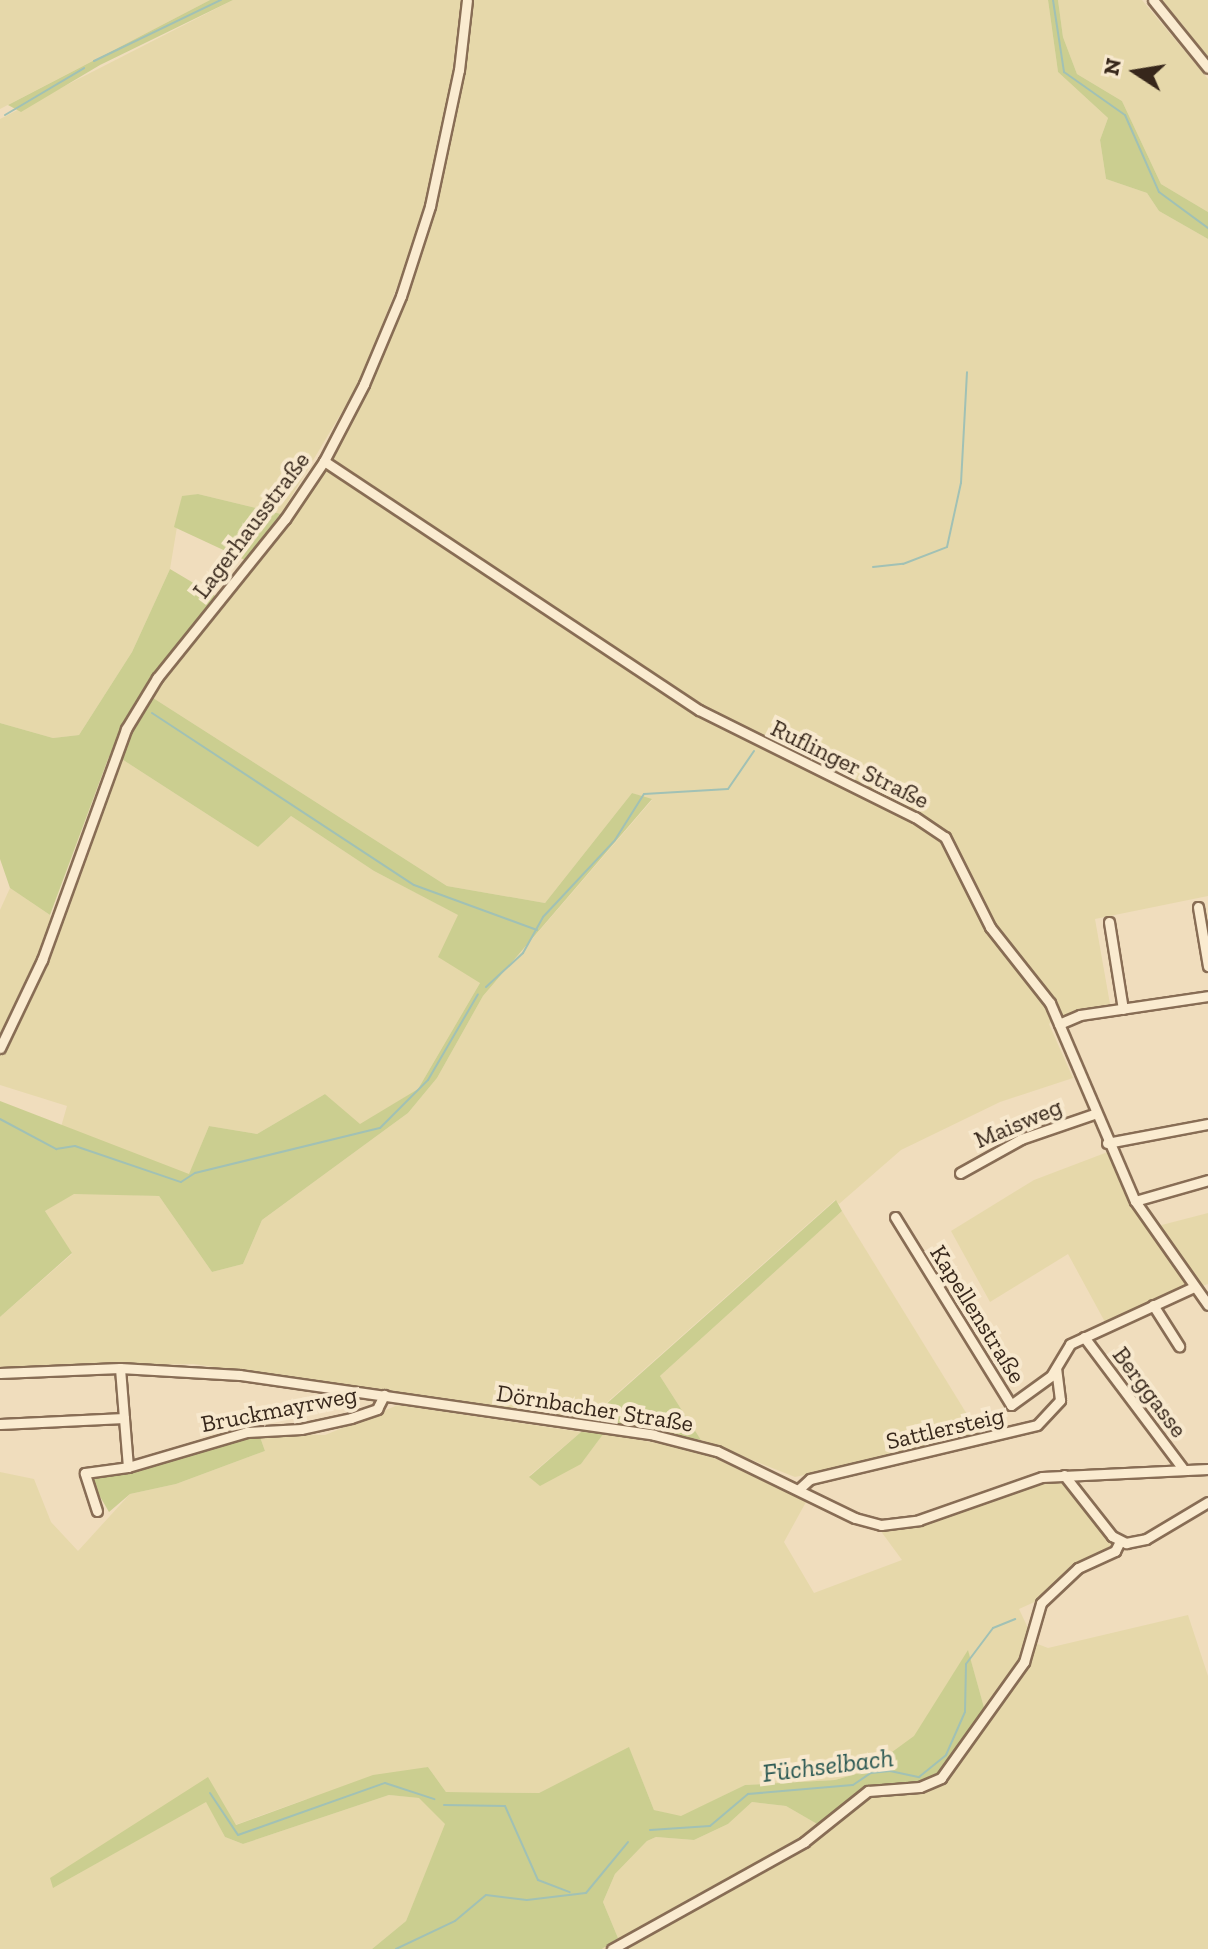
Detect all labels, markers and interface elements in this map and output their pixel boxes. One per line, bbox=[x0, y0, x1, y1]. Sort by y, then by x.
north arrow bbox=[1096, 32, 1176, 112]
text: N bbox=[1097, 56, 1127, 78]
street label: Lagerhausstraße bbox=[187, 446, 315, 604]
street label: Ruflinger Straße bbox=[766, 713, 934, 815]
street label: Maisweg bbox=[970, 1092, 1066, 1154]
street label: Kapellenstraße bbox=[924, 1240, 1032, 1388]
street label: Berggasse bbox=[1107, 1341, 1193, 1443]
street label: Dörnbacher Straße bbox=[494, 1378, 696, 1438]
street label: Bruckmayrweg bbox=[199, 1380, 359, 1438]
street label: Sattlersteig bbox=[883, 1400, 1007, 1456]
water label: Füchselbach bbox=[761, 1743, 895, 1789]

